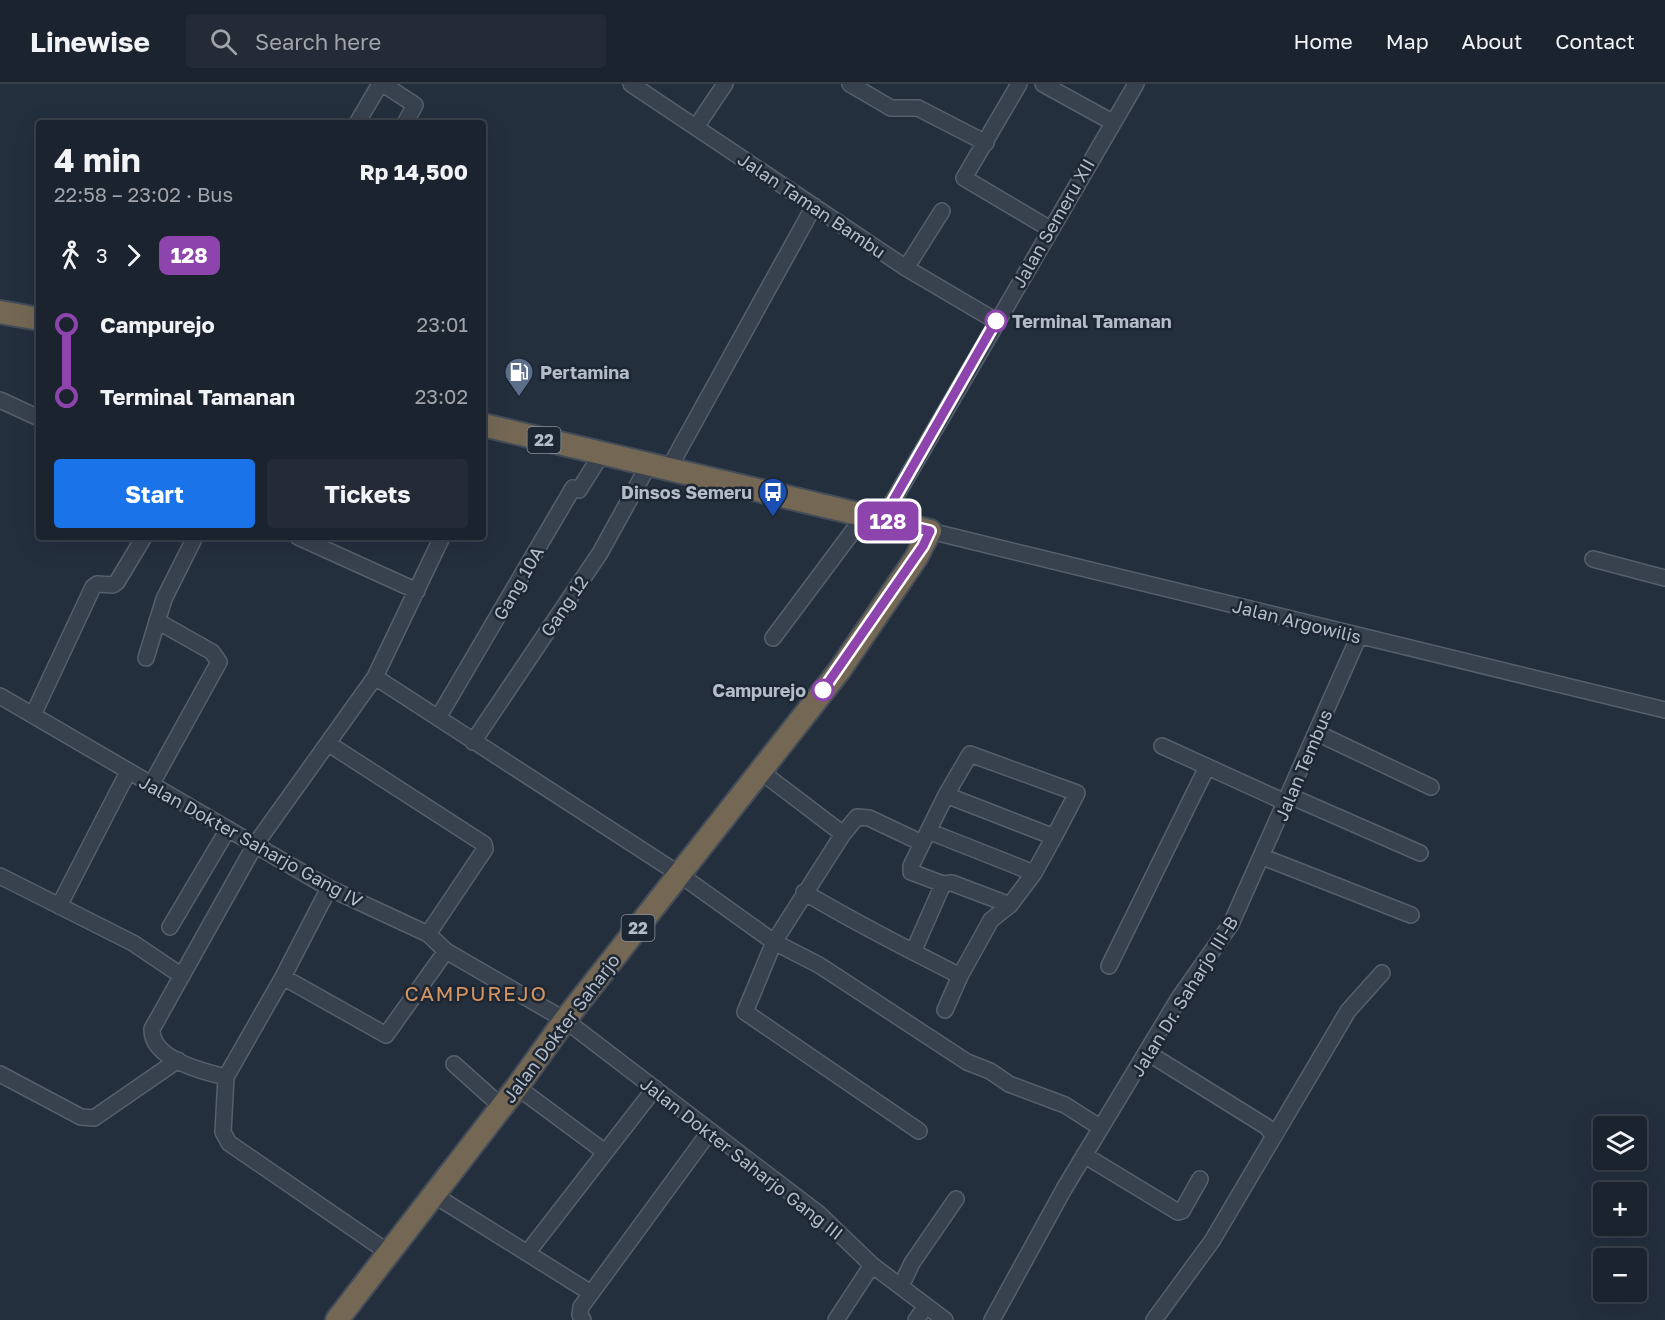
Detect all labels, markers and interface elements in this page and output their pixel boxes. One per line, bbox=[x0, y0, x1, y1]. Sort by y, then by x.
search box bbox=[186, 14, 606, 68]
text: Linewise bbox=[30, 25, 150, 58]
icon: search bbox=[207, 25, 240, 58]
text: Search here bbox=[255, 28, 381, 55]
text: Home bbox=[1293, 28, 1353, 54]
text: Map bbox=[1386, 28, 1429, 54]
text: About bbox=[1462, 28, 1522, 54]
text: Contact bbox=[1555, 28, 1635, 54]
text: 4 min bbox=[54, 140, 141, 179]
street label: Jalan Taman Bambu bbox=[734, 147, 890, 263]
street label: Jalan Semeru XII bbox=[1007, 154, 1099, 292]
text: Rp 14,500 bbox=[360, 158, 468, 185]
text: 22:58 – 23:02 · Bus bbox=[54, 182, 233, 206]
icon: walk bbox=[54, 239, 87, 272]
icon: forward bbox=[117, 239, 150, 272]
text: 128 bbox=[171, 242, 208, 268]
text: 3 bbox=[96, 243, 108, 267]
marker: Terminal Tamanan bbox=[985, 310, 1007, 332]
place label: Terminal Tamanan bbox=[1012, 310, 1172, 332]
text: Campurejo bbox=[100, 311, 215, 338]
text: 23:01 bbox=[417, 312, 468, 336]
fuel station icon: Pertamina bbox=[503, 356, 535, 398]
place label: Pertamina bbox=[540, 361, 630, 383]
text: Terminal Tamanan bbox=[100, 383, 295, 410]
text: 23:02 bbox=[415, 384, 468, 408]
road number: 22 bbox=[528, 427, 560, 453]
button: Start bbox=[54, 459, 255, 528]
button: Tickets bbox=[267, 459, 468, 528]
bus stop icon: Dinsos Semeru bbox=[757, 476, 789, 518]
place label: Dinsos Semeru bbox=[621, 481, 752, 503]
line badge: 128 bbox=[854, 502, 922, 540]
text: 128 bbox=[869, 508, 907, 534]
street label: Gang 10A bbox=[488, 542, 548, 624]
street label: Gang 12 bbox=[536, 571, 592, 641]
street label: Jalan Argowilis bbox=[1230, 594, 1364, 648]
place label: Campurejo bbox=[712, 679, 806, 701]
marker: Campurejo bbox=[812, 679, 834, 701]
street label: Jalan Tembus bbox=[1270, 706, 1336, 824]
street label: Jalan Dokter Saharjo Gang IV bbox=[135, 770, 367, 912]
street label: Jalan Dr. Saharjo III-B bbox=[1126, 912, 1242, 1080]
road number: 22 bbox=[622, 915, 654, 941]
street label: Jalan Dokter Saharjo bbox=[498, 949, 624, 1107]
district label: CAMPUREJO bbox=[405, 980, 547, 1006]
street label: Jalan Dokter Saharjo Gang III bbox=[636, 1072, 848, 1244]
map controls bbox=[1593, 1116, 1647, 1302]
button: layers bbox=[1593, 1116, 1647, 1170]
button: + bbox=[1593, 1182, 1647, 1236]
button: − bbox=[1593, 1248, 1647, 1302]

